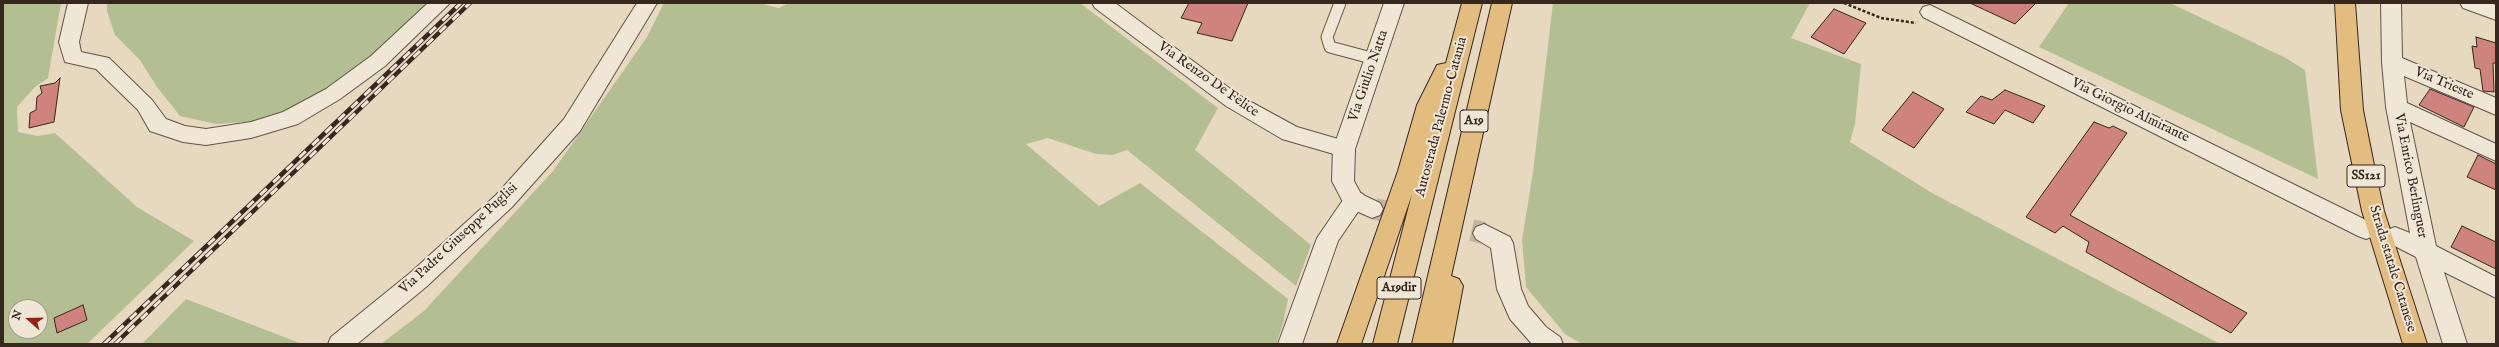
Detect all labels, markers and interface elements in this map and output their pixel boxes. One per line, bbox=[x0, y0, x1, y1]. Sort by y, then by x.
street label: Via Giulio Natta bbox=[1345, 28, 1393, 124]
street label: Autostrada Palermo-Catania bbox=[1413, 35, 1471, 199]
street label: Via Renzo De Felice bbox=[1154, 39, 1262, 121]
street label: Via Trieste bbox=[2412, 64, 2476, 104]
street label: Via Giorgio Almirante bbox=[2068, 75, 2192, 147]
road number: A19 bbox=[1460, 110, 1488, 132]
street label: Via Enrico Berlinguer bbox=[2390, 112, 2430, 240]
road number: SS121 bbox=[2347, 165, 2385, 187]
street label: Via Padre Giuseppe Puglisi bbox=[396, 180, 522, 298]
street label: Strada statale Catanese bbox=[2365, 204, 2419, 334]
road number: A19dir bbox=[1377, 277, 1421, 299]
north arrow bbox=[8, 299, 48, 339]
text: N bbox=[9, 308, 26, 322]

